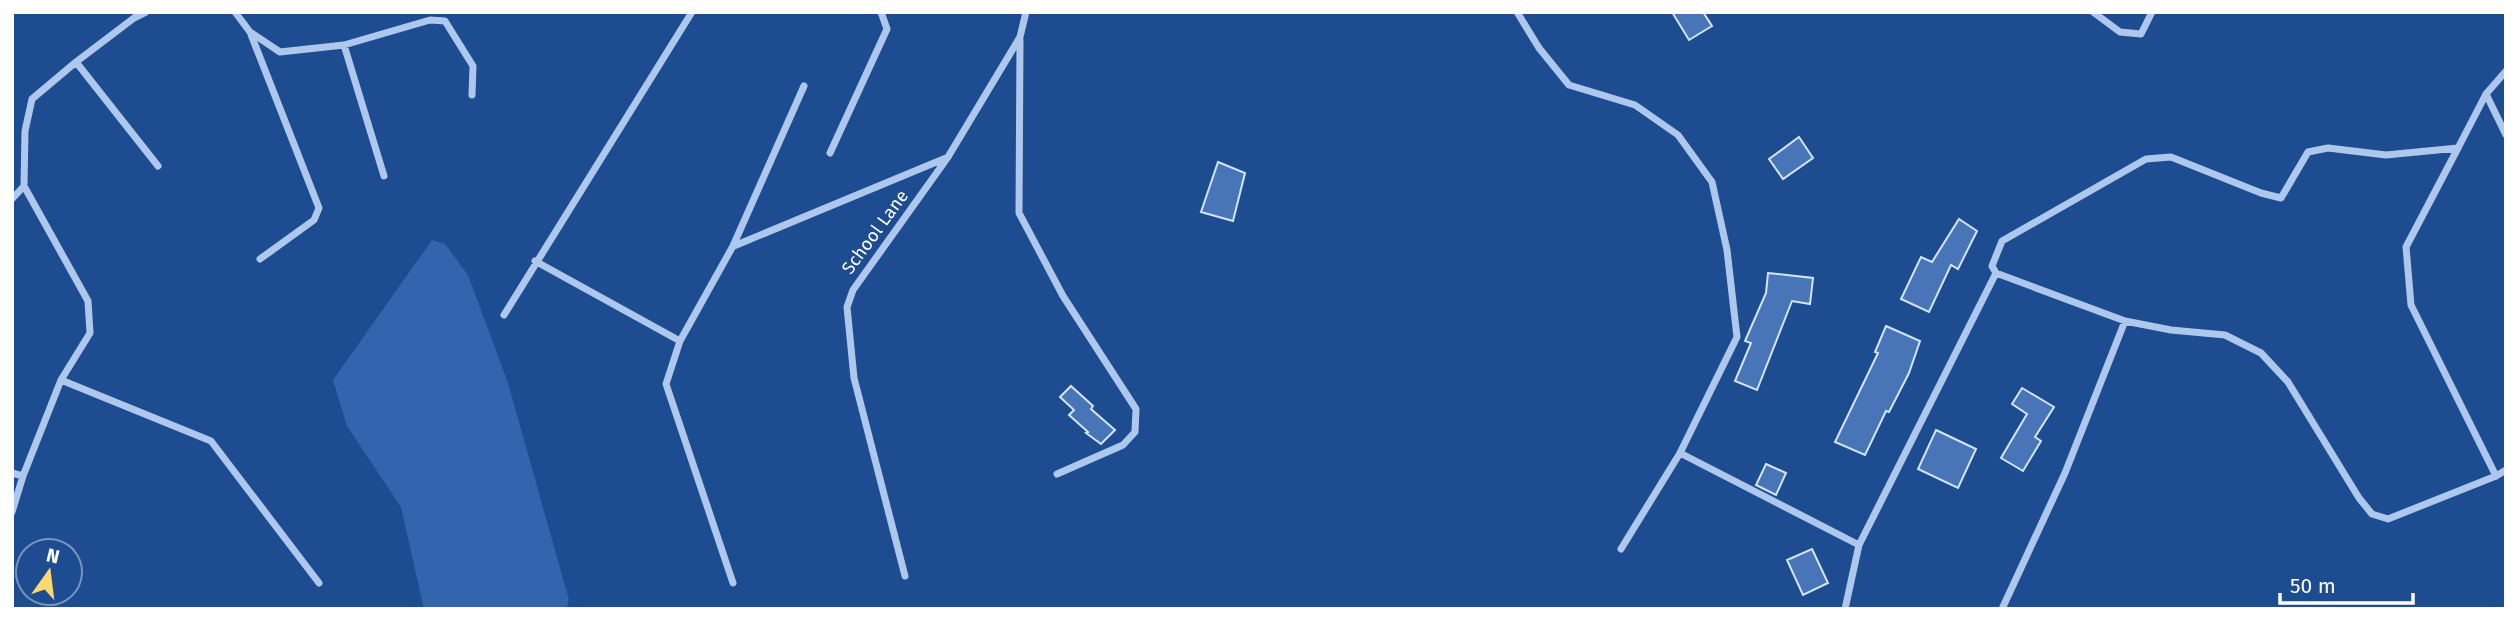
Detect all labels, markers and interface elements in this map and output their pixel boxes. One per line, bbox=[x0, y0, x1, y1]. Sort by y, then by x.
street label: School Lane bbox=[837, 186, 913, 278]
north arrow bbox=[14, 537, 84, 607]
text: N bbox=[44, 543, 62, 569]
scale bar bbox=[2280, 562, 2413, 606]
text: 50 m bbox=[2290, 573, 2336, 599]

